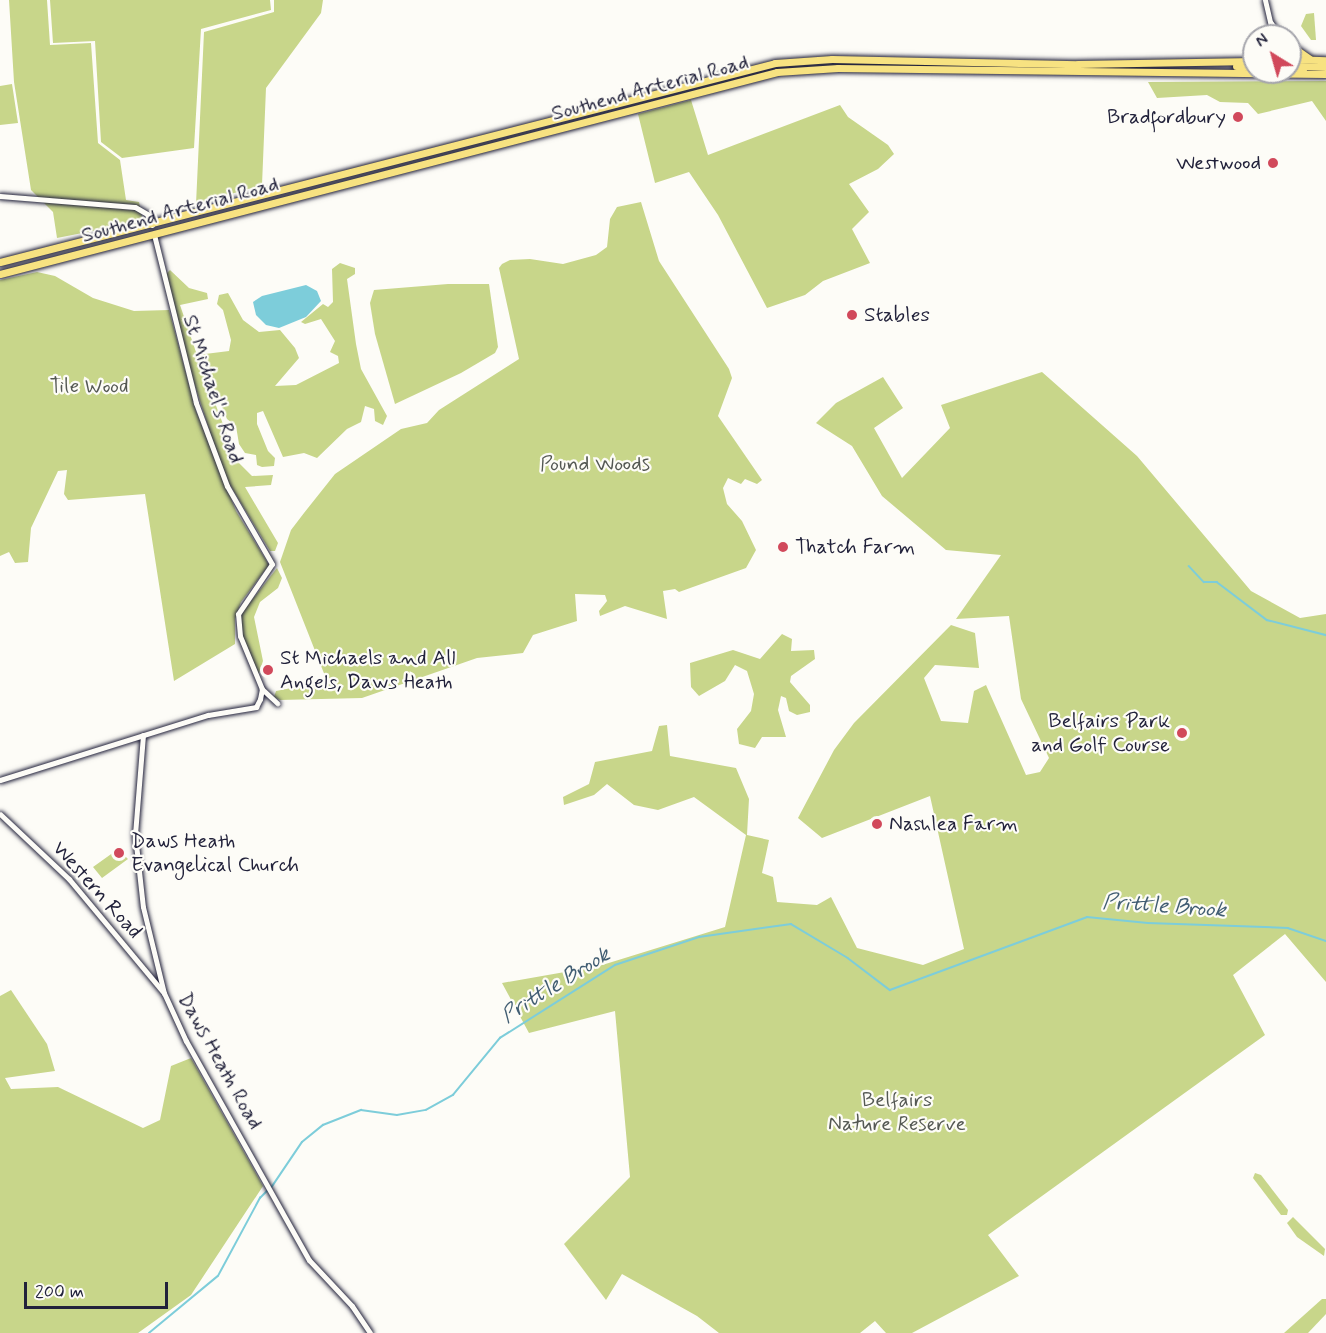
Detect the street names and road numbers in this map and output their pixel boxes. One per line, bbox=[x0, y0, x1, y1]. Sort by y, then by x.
street label: Southend Arterial Road bbox=[549, 50, 751, 126]
street label: Southend Arterial Road bbox=[79, 172, 281, 248]
street label: St Michael's Road bbox=[177, 311, 249, 467]
street label: Western Road bbox=[47, 837, 147, 943]
street label: Daws Heath Road bbox=[172, 988, 268, 1134]

